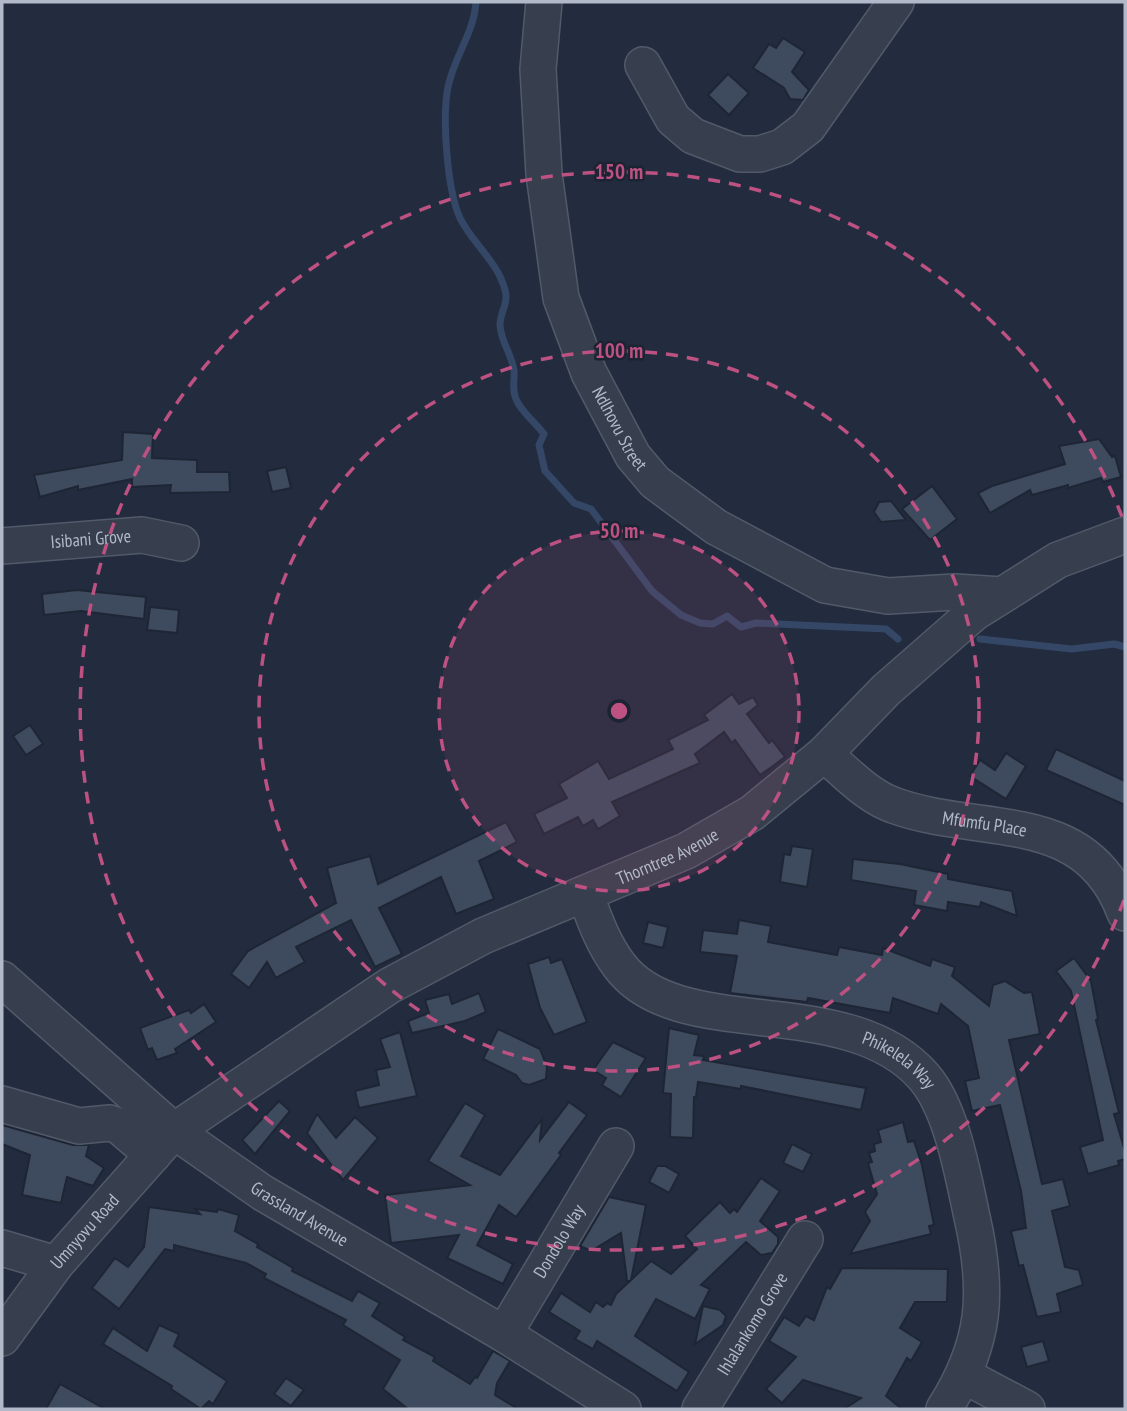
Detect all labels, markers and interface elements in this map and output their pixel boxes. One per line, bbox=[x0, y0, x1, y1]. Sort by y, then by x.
text: 150 m bbox=[595, 158, 643, 185]
text: 100 m bbox=[595, 337, 643, 364]
street label: Ndlhovu Street bbox=[587, 382, 653, 475]
text: 50 m bbox=[600, 517, 638, 544]
street label: Isibani Grove bbox=[50, 524, 132, 553]
centre of rings bbox=[607, 699, 631, 723]
street label: Mfumfu Place bbox=[941, 806, 1029, 842]
street label: Thorntree Avenue bbox=[613, 823, 722, 890]
street label: Phikelela Way bbox=[859, 1026, 942, 1093]
street label: Grassland Avenue bbox=[246, 1176, 352, 1251]
street label: Umnyovu Road bbox=[45, 1189, 124, 1274]
street label: Dondolo Way bbox=[528, 1200, 590, 1282]
street label: Ihlalankomo Grove bbox=[712, 1268, 793, 1379]

